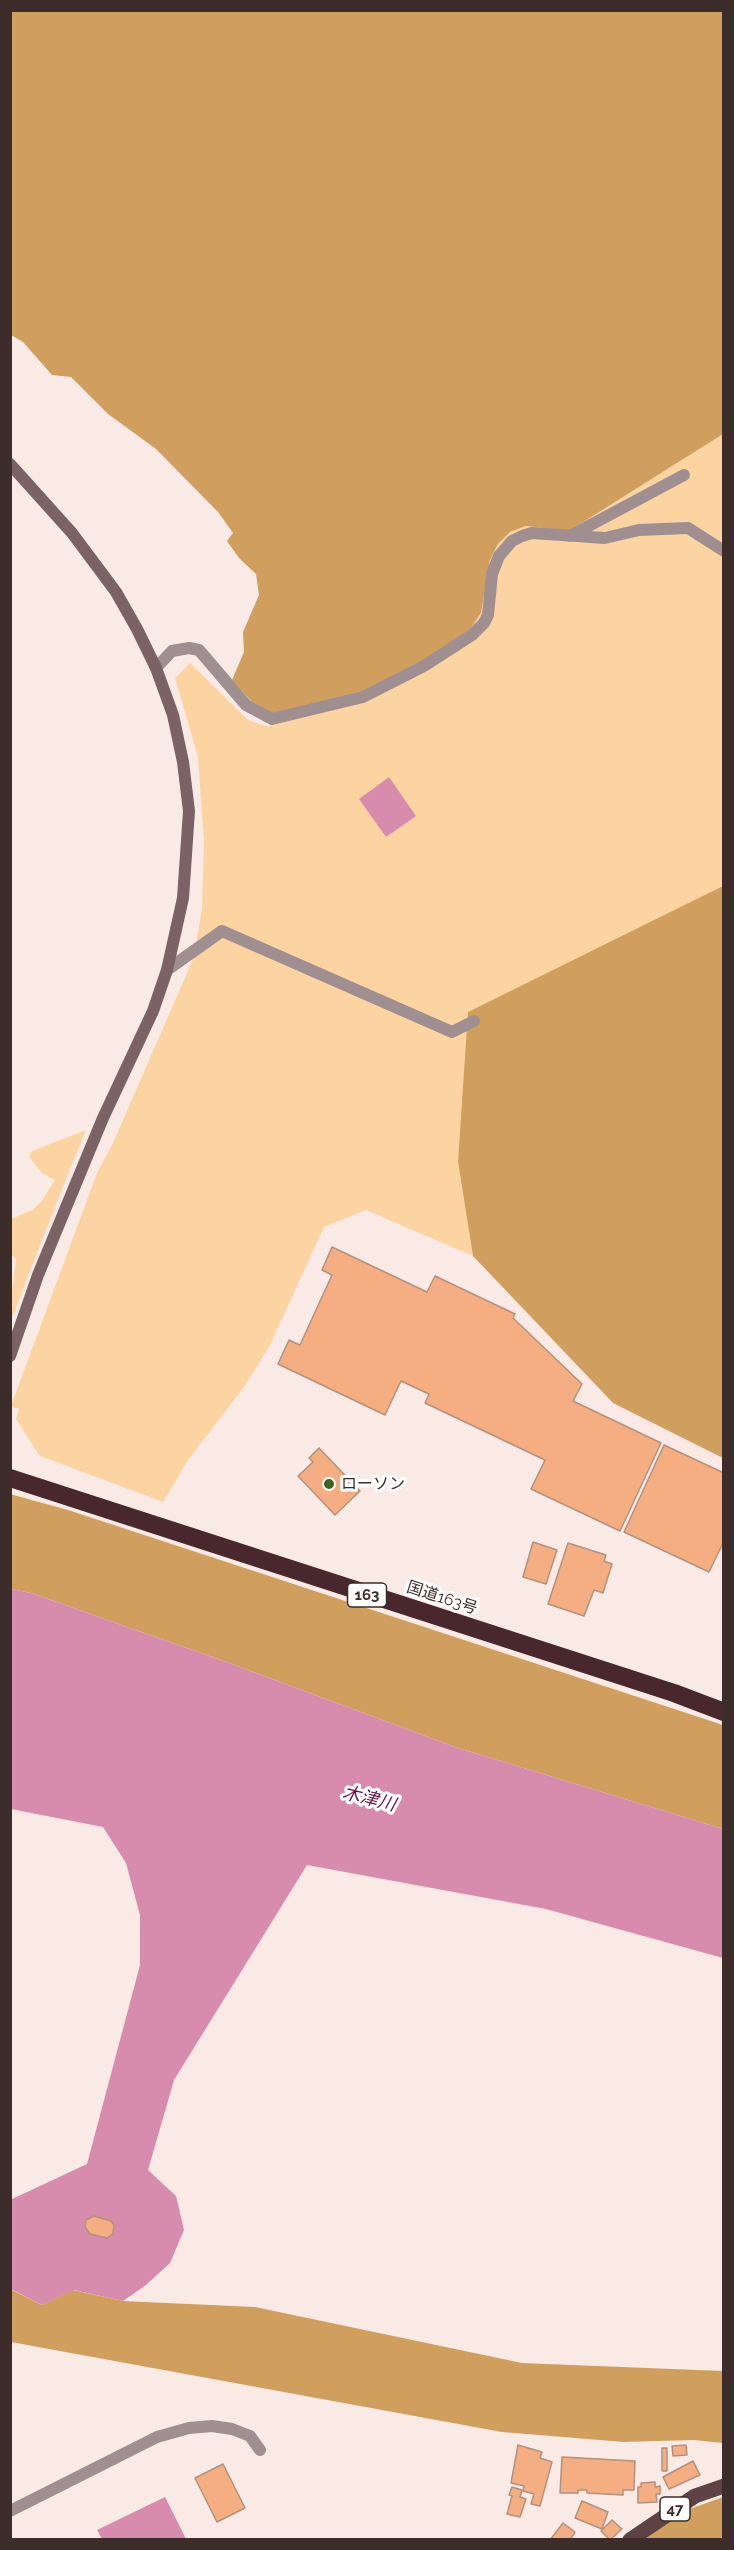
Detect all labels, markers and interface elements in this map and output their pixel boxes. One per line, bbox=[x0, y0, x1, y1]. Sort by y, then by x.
place label: ローソン bbox=[341, 1474, 405, 1494]
marker: ローソン bbox=[322, 1477, 336, 1491]
street label: 国道163号 bbox=[404, 1578, 480, 1618]
road number: 163 bbox=[348, 1583, 386, 1607]
water label: 木津川 bbox=[340, 1782, 398, 1816]
road number: 47 bbox=[660, 2497, 690, 2521]

